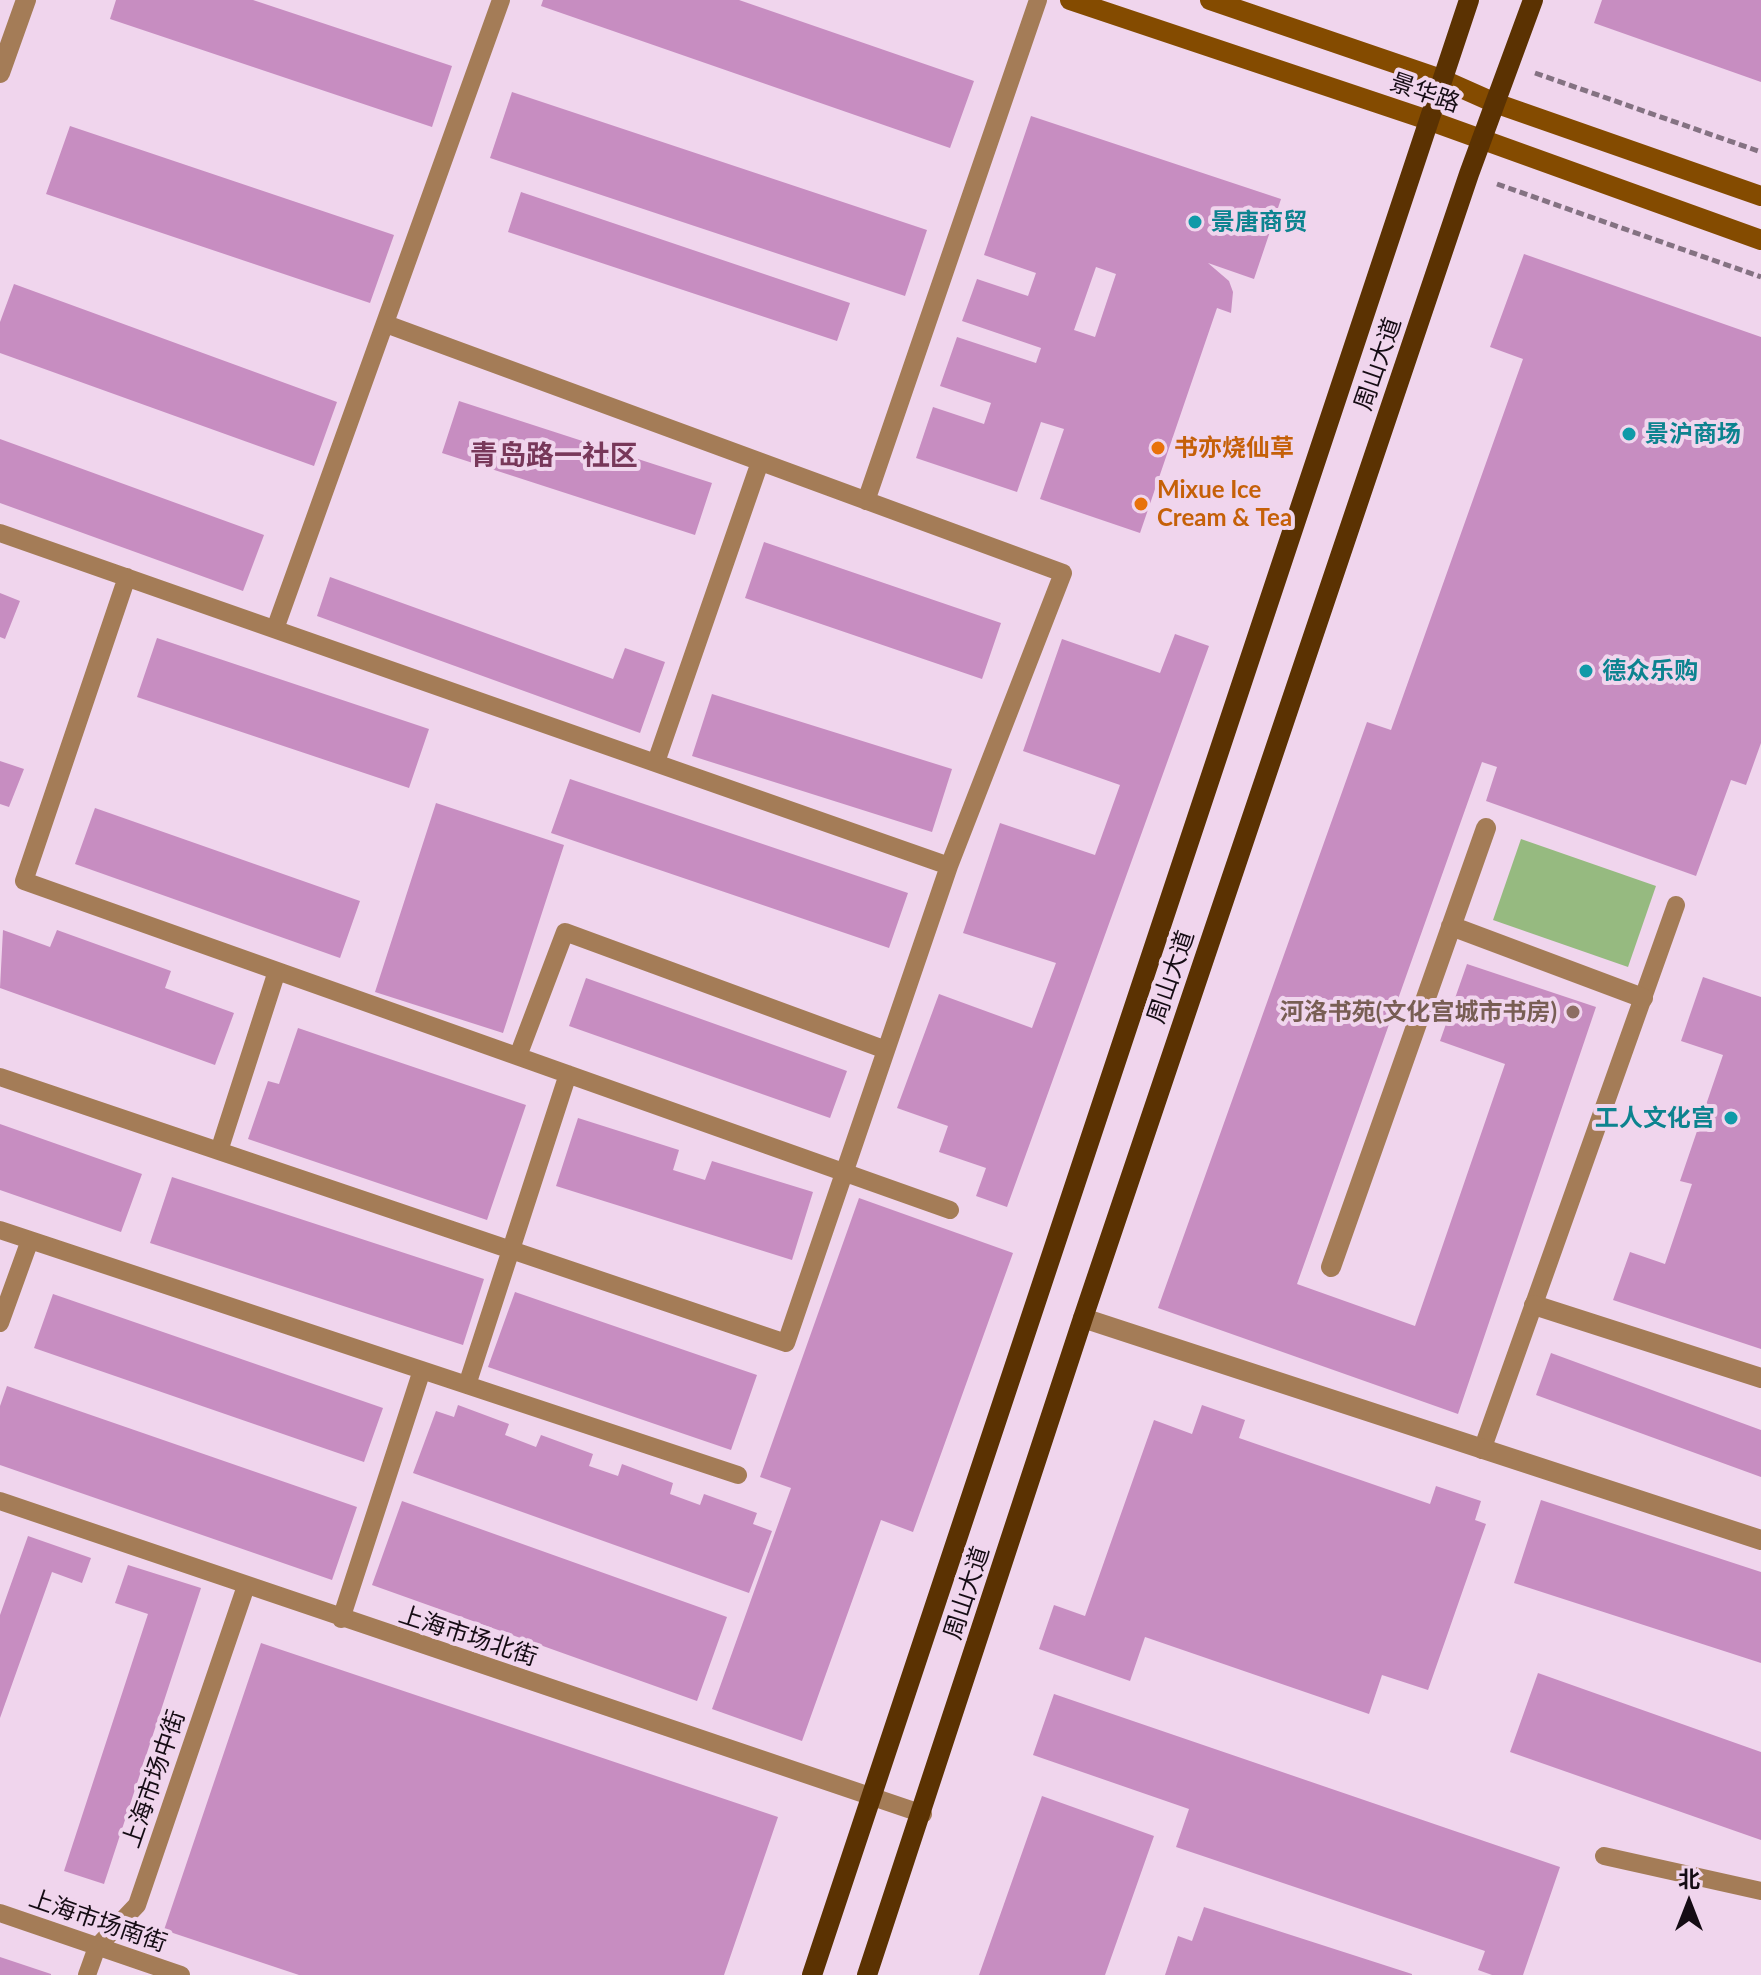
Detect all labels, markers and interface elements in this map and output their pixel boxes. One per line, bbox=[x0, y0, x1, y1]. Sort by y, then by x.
street label: 景华路 bbox=[1386, 68, 1464, 118]
place label: 景唐商贸 bbox=[1211, 208, 1307, 236]
marker: 景唐商贸 bbox=[1186, 213, 1204, 231]
street label: 周山大道 bbox=[1349, 314, 1407, 414]
place label: 景沪商场 bbox=[1645, 420, 1741, 448]
marker: 景沪商场 bbox=[1620, 425, 1638, 443]
place label: 书亦烧仙草 bbox=[1174, 434, 1294, 462]
district label: 青岛路一社区 bbox=[470, 439, 638, 473]
marker: 书亦烧仙草 bbox=[1149, 439, 1167, 457]
place label: Mixue Ice Cream & Tea bbox=[1157, 476, 1292, 532]
marker: Mixue Ice Cream & Tea bbox=[1132, 495, 1150, 513]
place label: 德众乐购 bbox=[1602, 657, 1698, 685]
marker: 德众乐购 bbox=[1577, 662, 1595, 680]
street label: 周山大道 bbox=[1142, 927, 1200, 1027]
place label: 河洛书苑(文化宫城市书房) bbox=[1280, 998, 1557, 1026]
marker: 河洛书苑(文化宫城市书房) bbox=[1564, 1003, 1582, 1021]
place label: 工人文化宫 bbox=[1595, 1104, 1715, 1132]
marker: 工人文化宫 bbox=[1722, 1109, 1740, 1127]
street label: 周山大道 bbox=[938, 1543, 996, 1643]
street label: 上海市场北街 bbox=[395, 1600, 541, 1672]
street label: 上海市场中街 bbox=[117, 1706, 191, 1852]
north arrow bbox=[1649, 1863, 1729, 1943]
text: 北 bbox=[1678, 1865, 1700, 1892]
street label: 上海市场南街 bbox=[25, 1884, 171, 1958]

